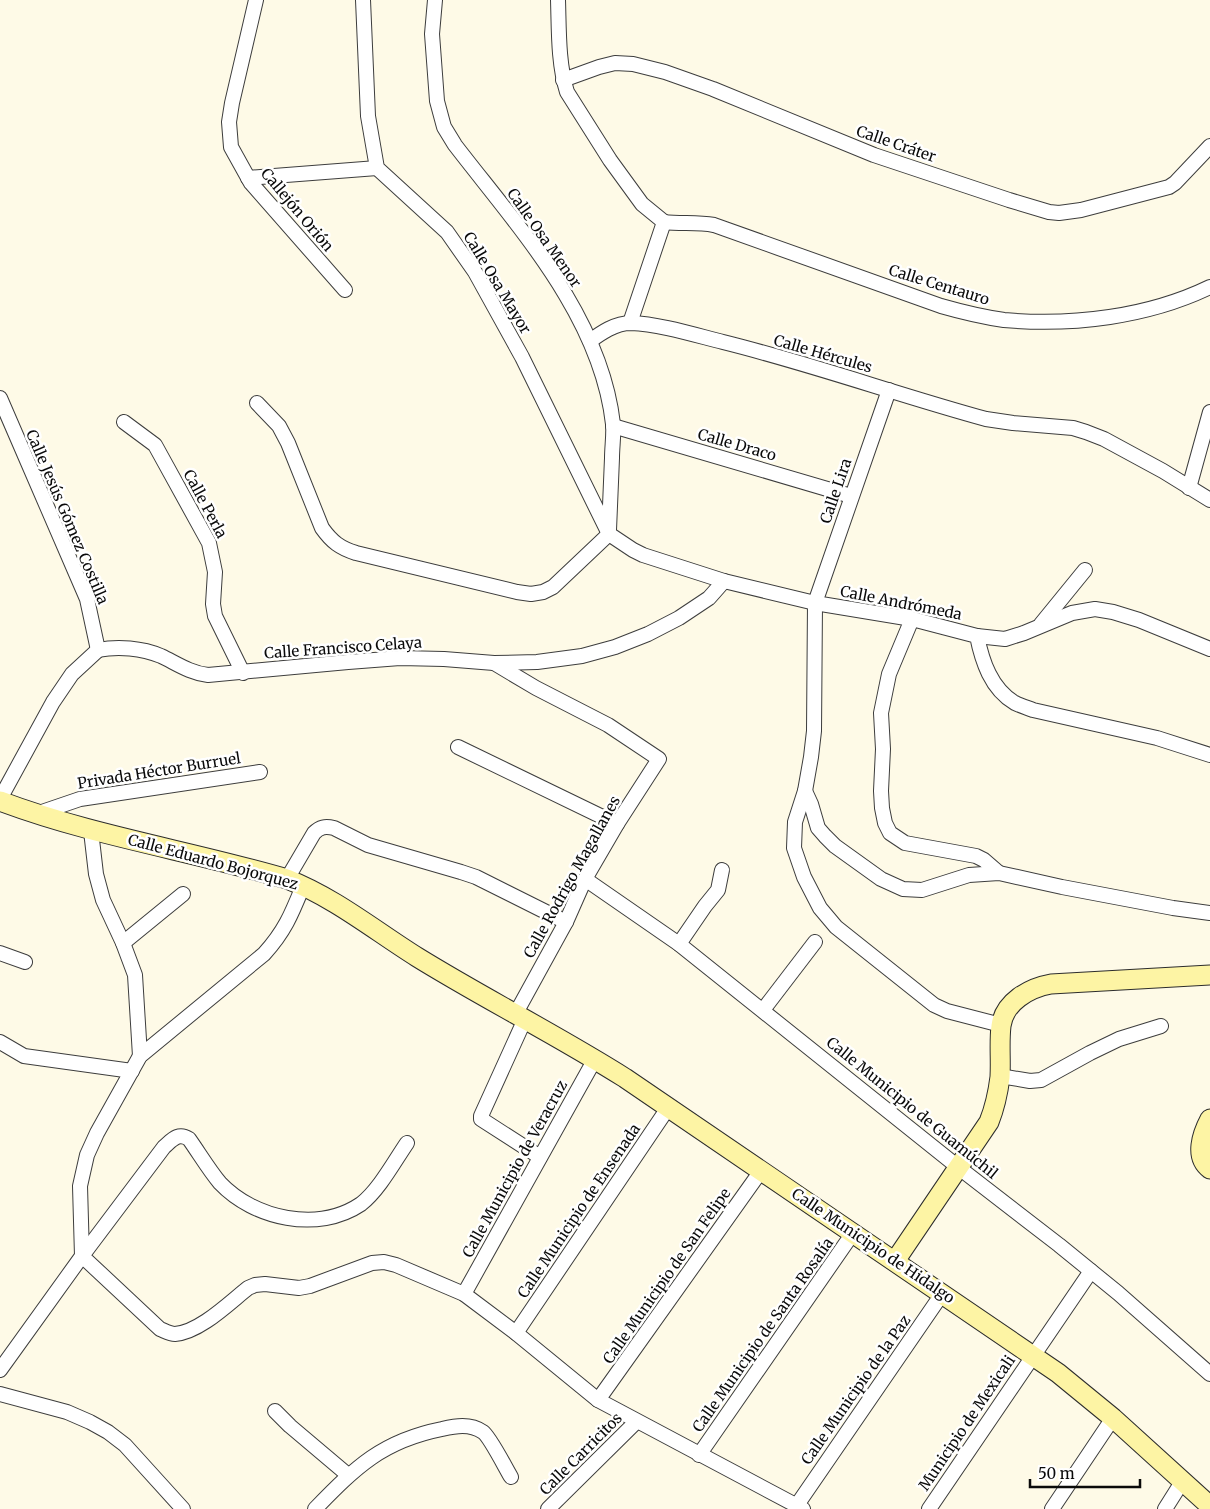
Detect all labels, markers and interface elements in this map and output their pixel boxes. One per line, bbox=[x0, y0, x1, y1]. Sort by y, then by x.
street label: Calle Cráter bbox=[854, 121, 939, 166]
street label: Callejón Orión bbox=[257, 164, 338, 255]
street label: Calle Osa Menor bbox=[503, 184, 586, 291]
street label: Calle Osa Mayor bbox=[460, 228, 535, 337]
street label: Calle Centauro bbox=[887, 260, 992, 309]
street label: Calle Hércules bbox=[772, 330, 875, 377]
street label: Calle Draco bbox=[696, 424, 779, 465]
street label: Calle Jesús Gómez Costilla bbox=[22, 427, 113, 607]
street label: Calle Lira bbox=[816, 456, 855, 526]
street label: Calle Perla bbox=[179, 466, 231, 541]
street label: Calle Andrómeda bbox=[839, 581, 964, 624]
street label: Calle Francisco Celaya bbox=[263, 633, 422, 662]
street label: Privada Héctor Burruel bbox=[76, 748, 242, 793]
street label: Calle Rodrigo Magallanes bbox=[519, 792, 624, 961]
street label: Calle Eduardo Bojorquez bbox=[126, 830, 300, 893]
street label: Calle Municipio de Guamúchil bbox=[823, 1033, 1002, 1183]
street label: Calle Municipio de Veracruz bbox=[458, 1077, 571, 1261]
street label: Calle Municipio de Ensenada bbox=[513, 1120, 644, 1301]
street label: Calle Municipio de San Felipe bbox=[599, 1184, 735, 1367]
street label: Calle Municipio de Hidalgo bbox=[788, 1184, 959, 1307]
street label: Calle Municipio de Santa Rosalía bbox=[688, 1234, 837, 1436]
street label: Calle Municipio de la Paz bbox=[797, 1311, 914, 1468]
street label: Municipio de Mexicali bbox=[914, 1351, 1019, 1494]
street label: Calle Carricitos bbox=[535, 1408, 626, 1499]
scale bar bbox=[1030, 1456, 1140, 1488]
text: 50 m bbox=[1038, 1464, 1075, 1483]

